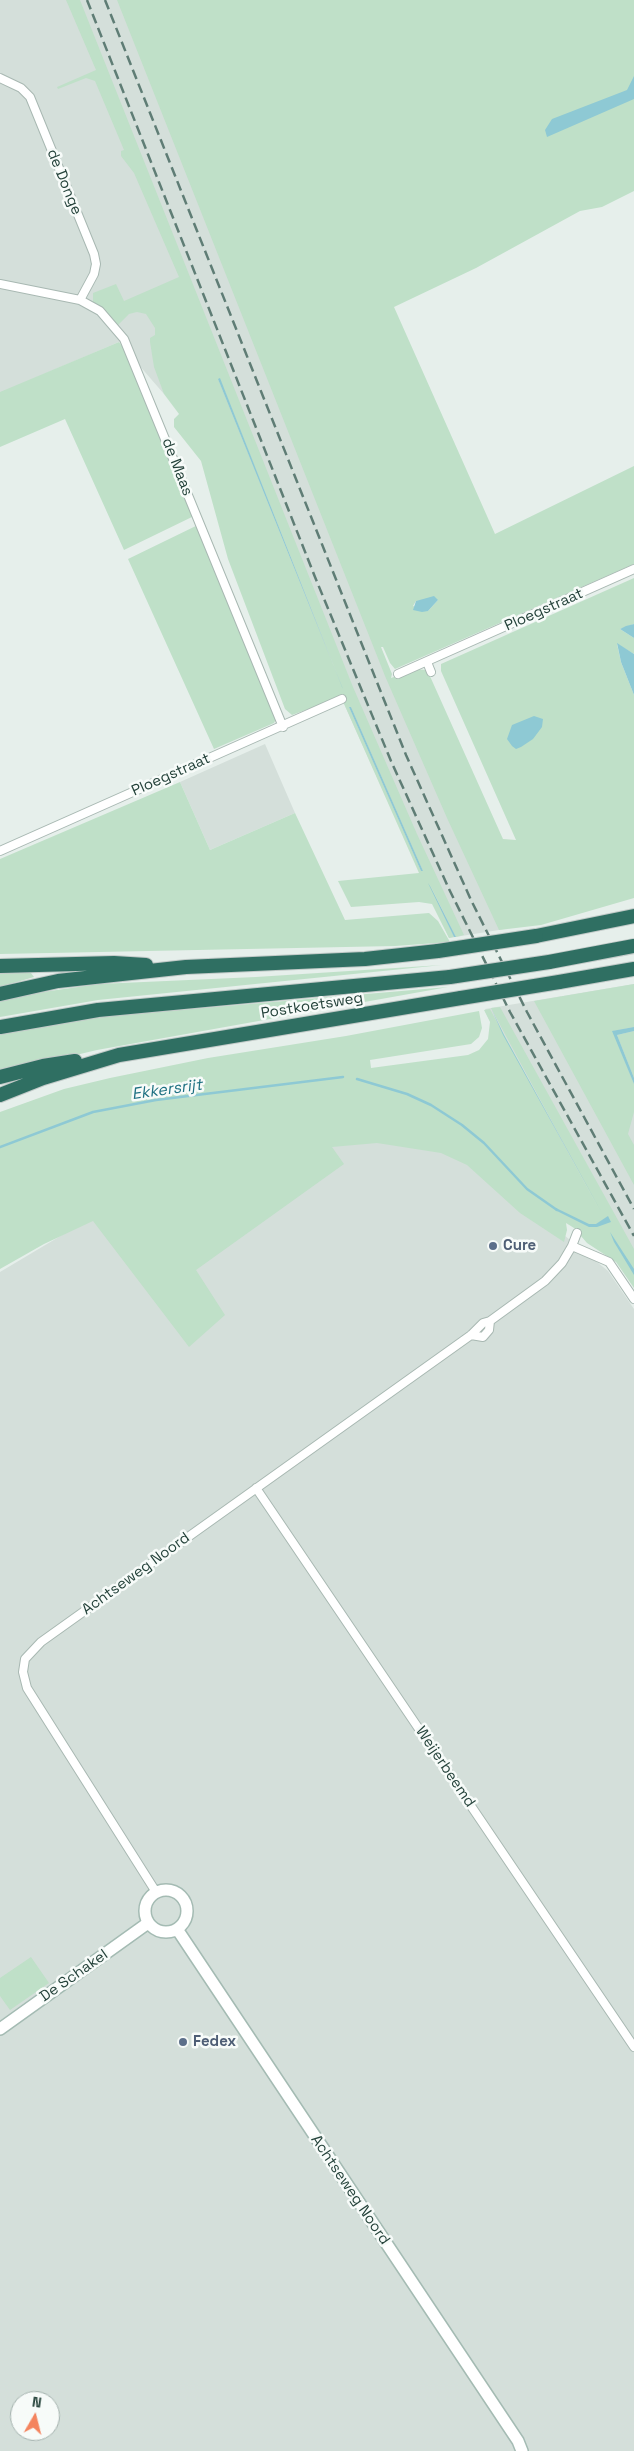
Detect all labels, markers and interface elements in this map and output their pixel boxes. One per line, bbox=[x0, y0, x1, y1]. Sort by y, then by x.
street label: de Donge bbox=[43, 146, 85, 218]
street label: de Maas bbox=[158, 436, 196, 498]
street label: Ploegstraat bbox=[502, 585, 586, 635]
street label: Ploegstraat bbox=[129, 750, 213, 800]
street label: Postkoetsweg bbox=[260, 989, 364, 1023]
water label: Ekkersrijt bbox=[131, 1076, 203, 1104]
place label: Cure bbox=[503, 1237, 536, 1255]
marker: Cure bbox=[487, 1240, 499, 1252]
street label: Achtseweg Noord bbox=[79, 1529, 193, 1619]
street label: Weijerbeemd bbox=[411, 1723, 479, 1811]
street label: De Schakel bbox=[37, 1946, 111, 2006]
place label: Fedex bbox=[193, 2033, 236, 2051]
marker: Fedex bbox=[177, 2036, 189, 2048]
street label: Achtseweg Noord bbox=[307, 2132, 393, 2248]
north arrow bbox=[10, 2391, 60, 2441]
text: N bbox=[31, 2393, 43, 2412]

